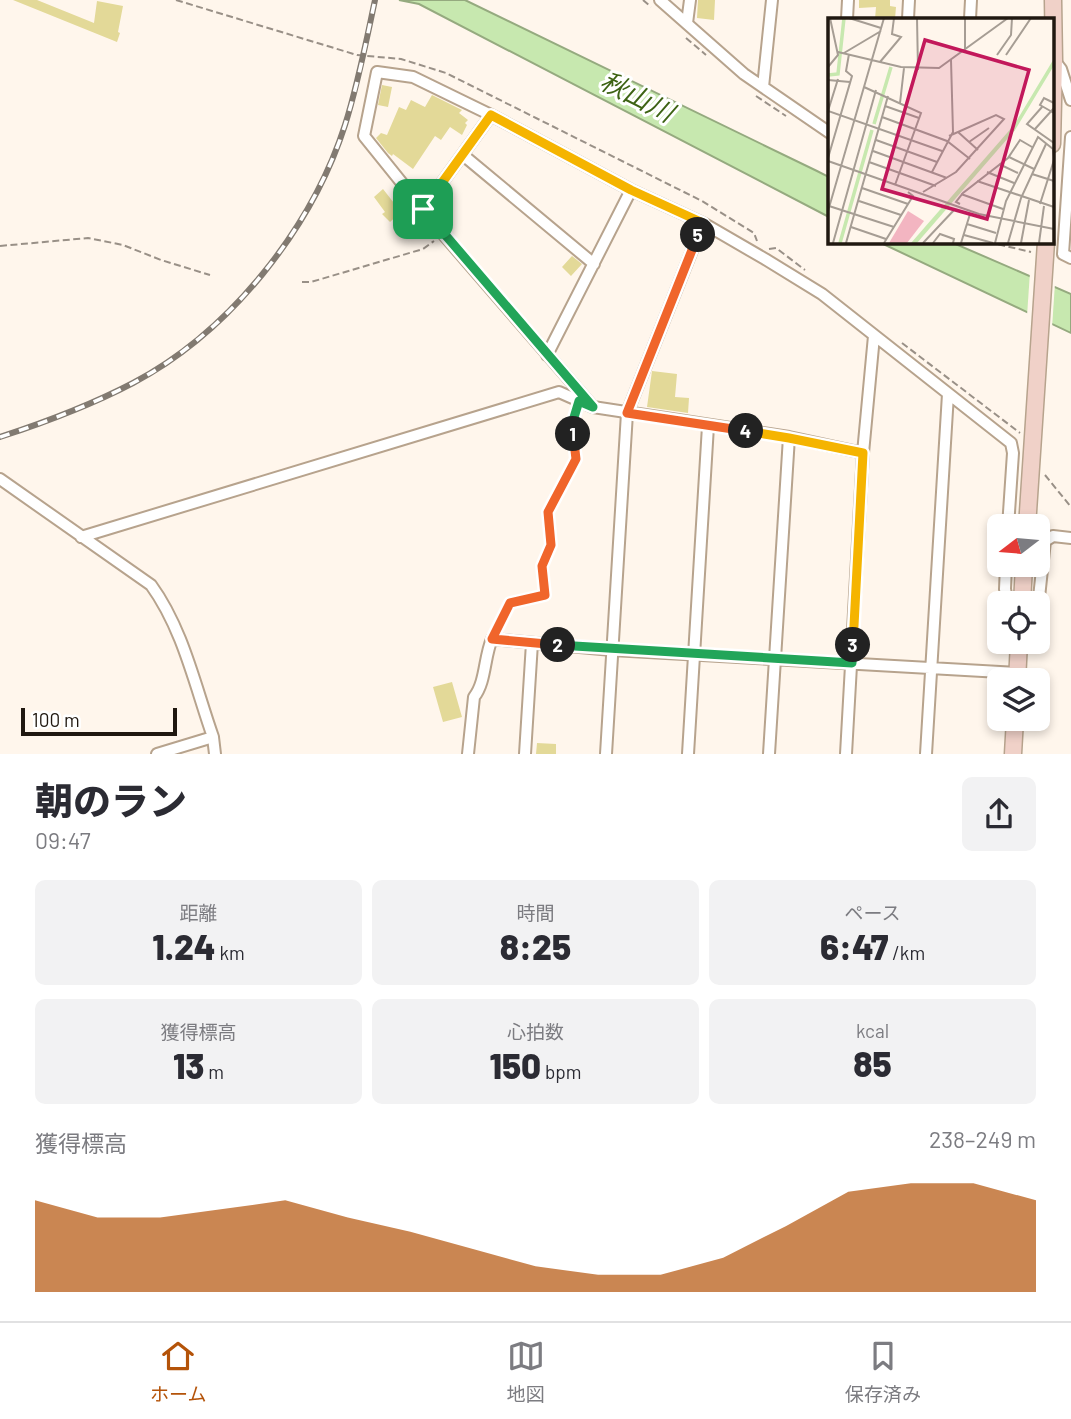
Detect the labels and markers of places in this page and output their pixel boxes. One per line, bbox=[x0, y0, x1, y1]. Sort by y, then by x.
pin bbox=[393, 179, 453, 239]
pin: 5 bbox=[680, 218, 716, 252]
pin: 4 bbox=[728, 414, 764, 448]
pin: 1 bbox=[556, 416, 590, 452]
pin: 2 bbox=[540, 628, 576, 662]
pin: 3 bbox=[836, 628, 870, 662]

